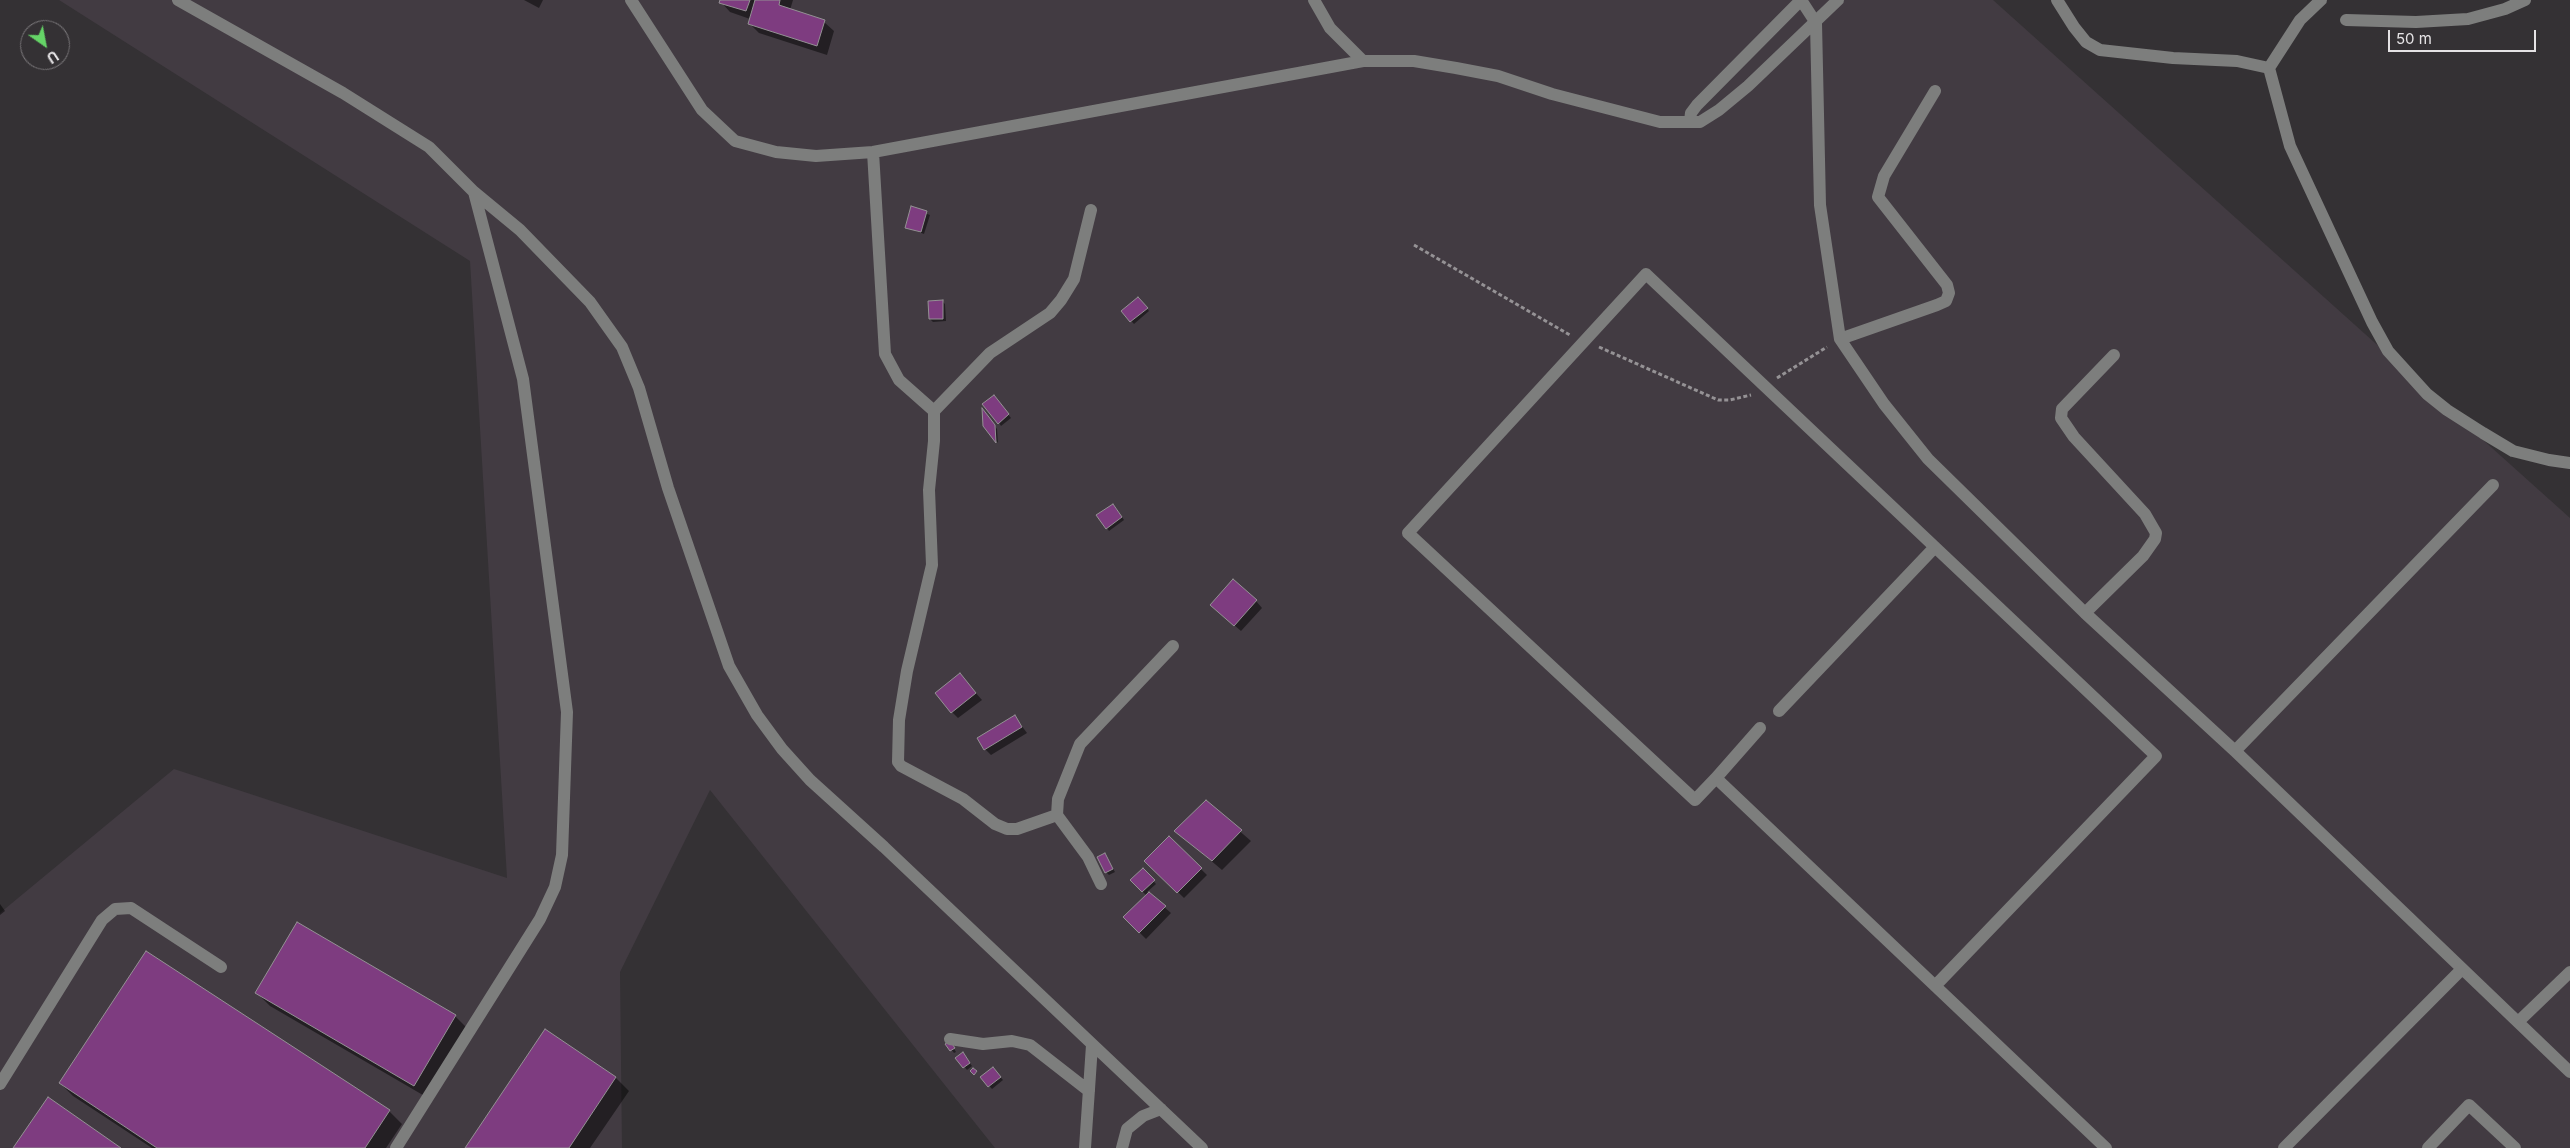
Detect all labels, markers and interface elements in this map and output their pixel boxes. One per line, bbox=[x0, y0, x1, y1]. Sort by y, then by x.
north arrow bbox=[20, 20, 70, 70]
scale bar bbox=[2390, 20, 2538, 52]
text: 50 m bbox=[2396, 29, 2432, 48]
text: U bbox=[44, 47, 62, 67]

